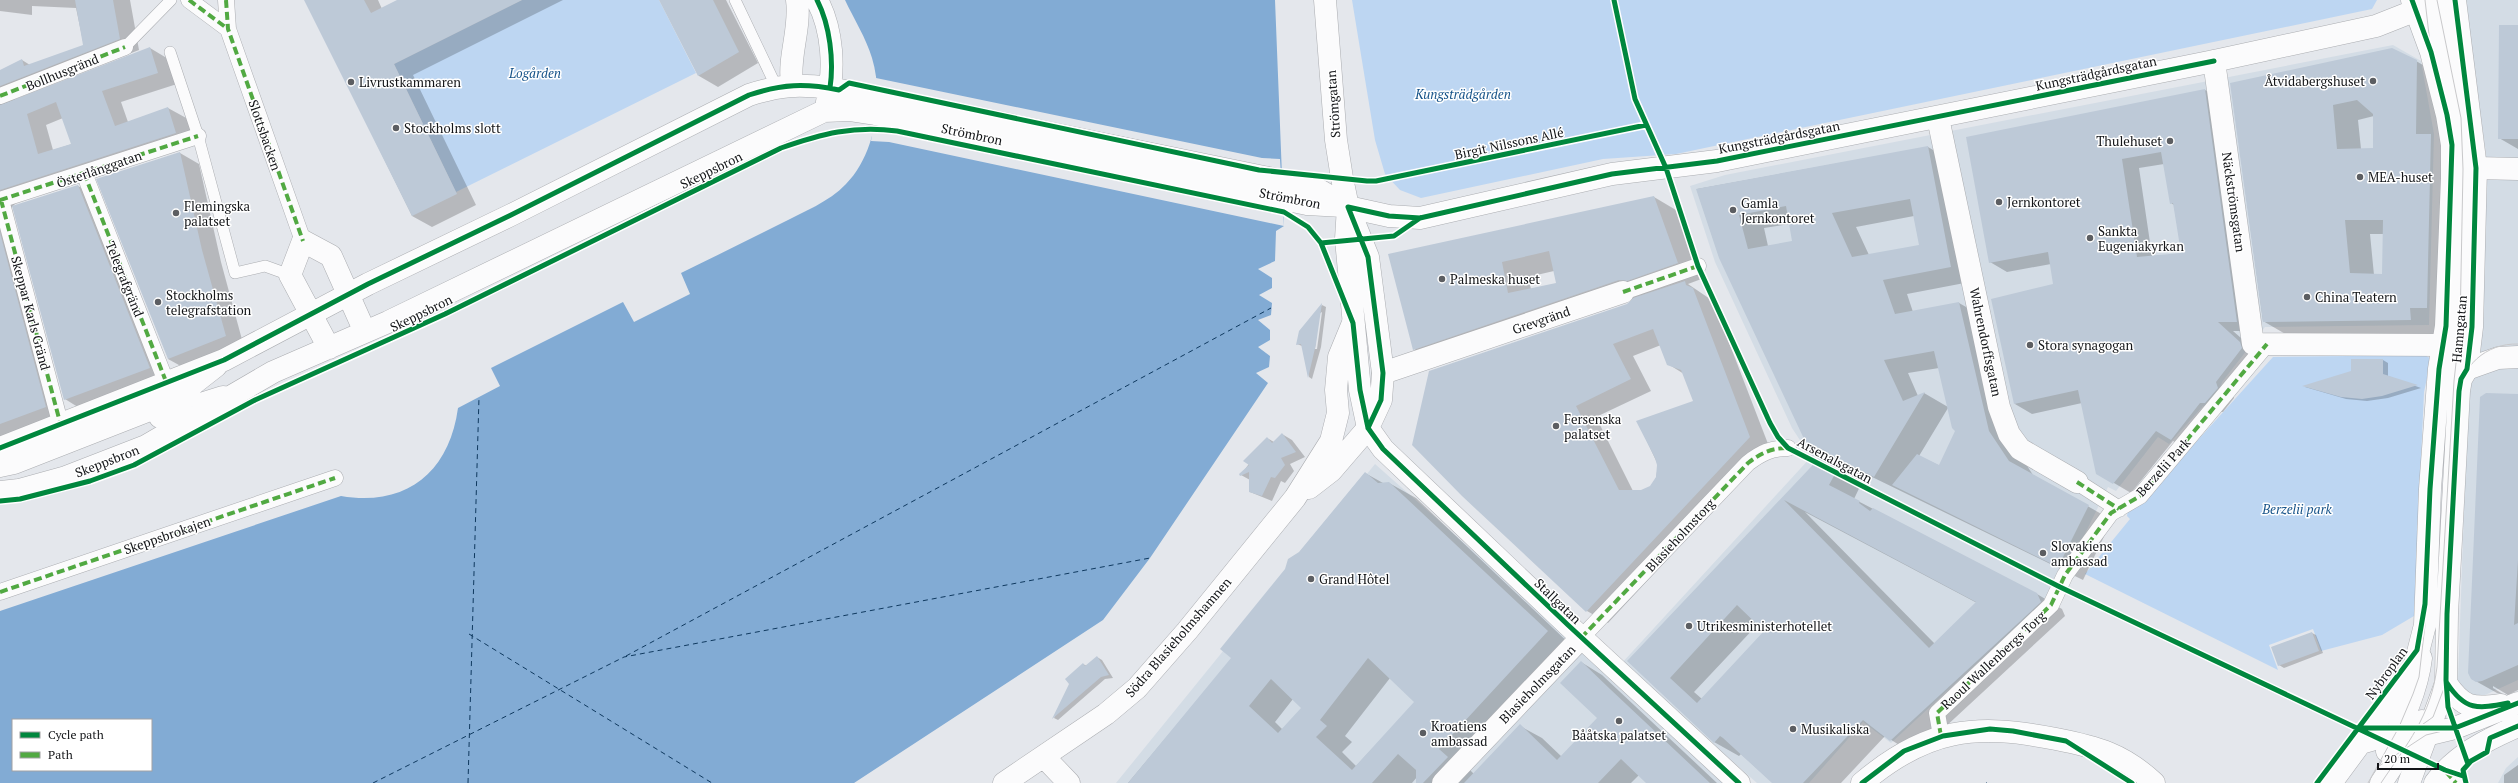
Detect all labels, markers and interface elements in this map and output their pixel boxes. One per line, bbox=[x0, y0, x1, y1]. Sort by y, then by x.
street label: Bollhusgränd bbox=[23, 49, 101, 95]
street label: Kungsträdgårdsgatan bbox=[2034, 51, 2158, 95]
park label: Logården bbox=[508, 64, 561, 82]
street label: Strömgatan bbox=[1322, 69, 1344, 138]
place label: Åtvidabergshuset bbox=[2264, 72, 2365, 90]
place label: Livrustkammaren bbox=[359, 73, 461, 91]
marker: Åtvidabergshuset bbox=[2368, 76, 2378, 86]
marker: Livrustkammaren bbox=[346, 77, 356, 87]
park label: Kungsträdgården bbox=[1414, 85, 1511, 103]
street label: Slottsbacken bbox=[244, 97, 286, 173]
street label: Kungsträdgårdsgatan bbox=[1717, 116, 1842, 158]
place label: Stockholms slott bbox=[404, 119, 501, 137]
street label: Strömbron bbox=[940, 119, 1005, 149]
marker: Stockholms slott bbox=[391, 123, 401, 133]
street label: Birgit Nilssons Allé bbox=[1453, 123, 1565, 163]
place label: Thulehuset bbox=[2096, 132, 2162, 150]
marker: Thulehuset bbox=[2165, 136, 2175, 146]
street label: Österlånggatan bbox=[54, 146, 144, 192]
street label: Skeppsbron bbox=[677, 147, 745, 193]
street label: Näckströmsgatan bbox=[2218, 151, 2250, 253]
place label: MEA-huset bbox=[2368, 168, 2433, 186]
marker: MEA-huset bbox=[2355, 172, 2365, 182]
street label: Strömbron bbox=[1258, 183, 1323, 213]
place label: Jernkontoret bbox=[2007, 193, 2081, 211]
place label: Gamla Jernkontoret bbox=[1741, 194, 1815, 227]
place label: Flemingska palatset bbox=[184, 197, 251, 230]
marker: Jernkontoret bbox=[1994, 197, 2004, 207]
marker: Gamla Jernkontoret bbox=[1728, 205, 1738, 215]
marker: Flemingska palatset bbox=[171, 208, 181, 218]
place label: Sankta Eugeniakyrkan bbox=[2098, 222, 2184, 255]
marker: Sankta Eugeniakyrkan bbox=[2085, 233, 2095, 243]
street label: Telegrafgränd bbox=[102, 238, 148, 320]
street label: Skeppar Karls Gränd bbox=[7, 254, 55, 372]
place label: Palmeska huset bbox=[1450, 270, 1540, 288]
marker: Palmeska huset bbox=[1437, 274, 1447, 284]
place label: Stockholms telegrafstation bbox=[166, 286, 252, 319]
street label: Wahrendorffsgatan bbox=[1966, 286, 2006, 399]
place label: China Teatern bbox=[2315, 288, 2397, 306]
street label: Skeppsbron bbox=[387, 290, 455, 336]
marker: China Teatern bbox=[2302, 292, 2312, 302]
street label: Hamngatan bbox=[2447, 294, 2471, 363]
marker: Stockholms telegrafstation bbox=[153, 297, 163, 307]
street label: Grevgränd bbox=[1510, 302, 1572, 338]
place label: Stora synagogan bbox=[2038, 336, 2134, 354]
marker: Stora synagogan bbox=[2025, 340, 2035, 350]
place label: Fersenska palatset bbox=[1564, 410, 1622, 443]
marker: Fersenska palatset bbox=[1551, 421, 1561, 431]
street label: Arsenalsgatan bbox=[1794, 433, 1876, 487]
street label: Berzelii Park bbox=[2132, 434, 2194, 500]
street label: Skeppsbron bbox=[72, 440, 142, 481]
street label: Blasieholmstorg bbox=[1641, 494, 1719, 576]
park label: Berzelii park bbox=[2261, 500, 2333, 518]
street label: Skeppsbrokajen bbox=[121, 512, 213, 558]
place label: Slovakiens ambassad bbox=[2051, 537, 2113, 570]
marker: Slovakiens ambassad bbox=[2038, 548, 2048, 558]
place label: Grand Hôtel bbox=[1319, 570, 1389, 588]
street label: Södra Blasieholmshamnen bbox=[1121, 573, 1235, 701]
marker: Grand Hôtel bbox=[1306, 574, 1316, 584]
street label: Stallgatan bbox=[1531, 574, 1586, 628]
street label: Raoul Wallenbergs Torg bbox=[1937, 607, 2049, 713]
place label: Utrikesministerhotellet bbox=[1697, 617, 1832, 635]
marker: Utrikesministerhotellet bbox=[1684, 621, 1694, 631]
street label: Blasieholmsgatan bbox=[1495, 641, 1579, 727]
street label: Nybroplan bbox=[2361, 643, 2411, 703]
marker: Bååtska palatset bbox=[1614, 716, 1624, 726]
place label: Kroatiens ambassad bbox=[1431, 717, 1487, 750]
legend bbox=[12, 719, 152, 771]
place label: Musikaliska bbox=[1801, 720, 1870, 738]
marker: Musikaliska bbox=[1788, 724, 1798, 734]
place label: Bååtska palatset bbox=[1572, 726, 1666, 744]
text: Cycle path bbox=[48, 727, 104, 742]
marker: Kroatiens ambassad bbox=[1418, 728, 1428, 738]
scale bar bbox=[2378, 745, 2438, 771]
text: Path bbox=[48, 747, 73, 762]
text: 20 m bbox=[2384, 751, 2411, 766]

